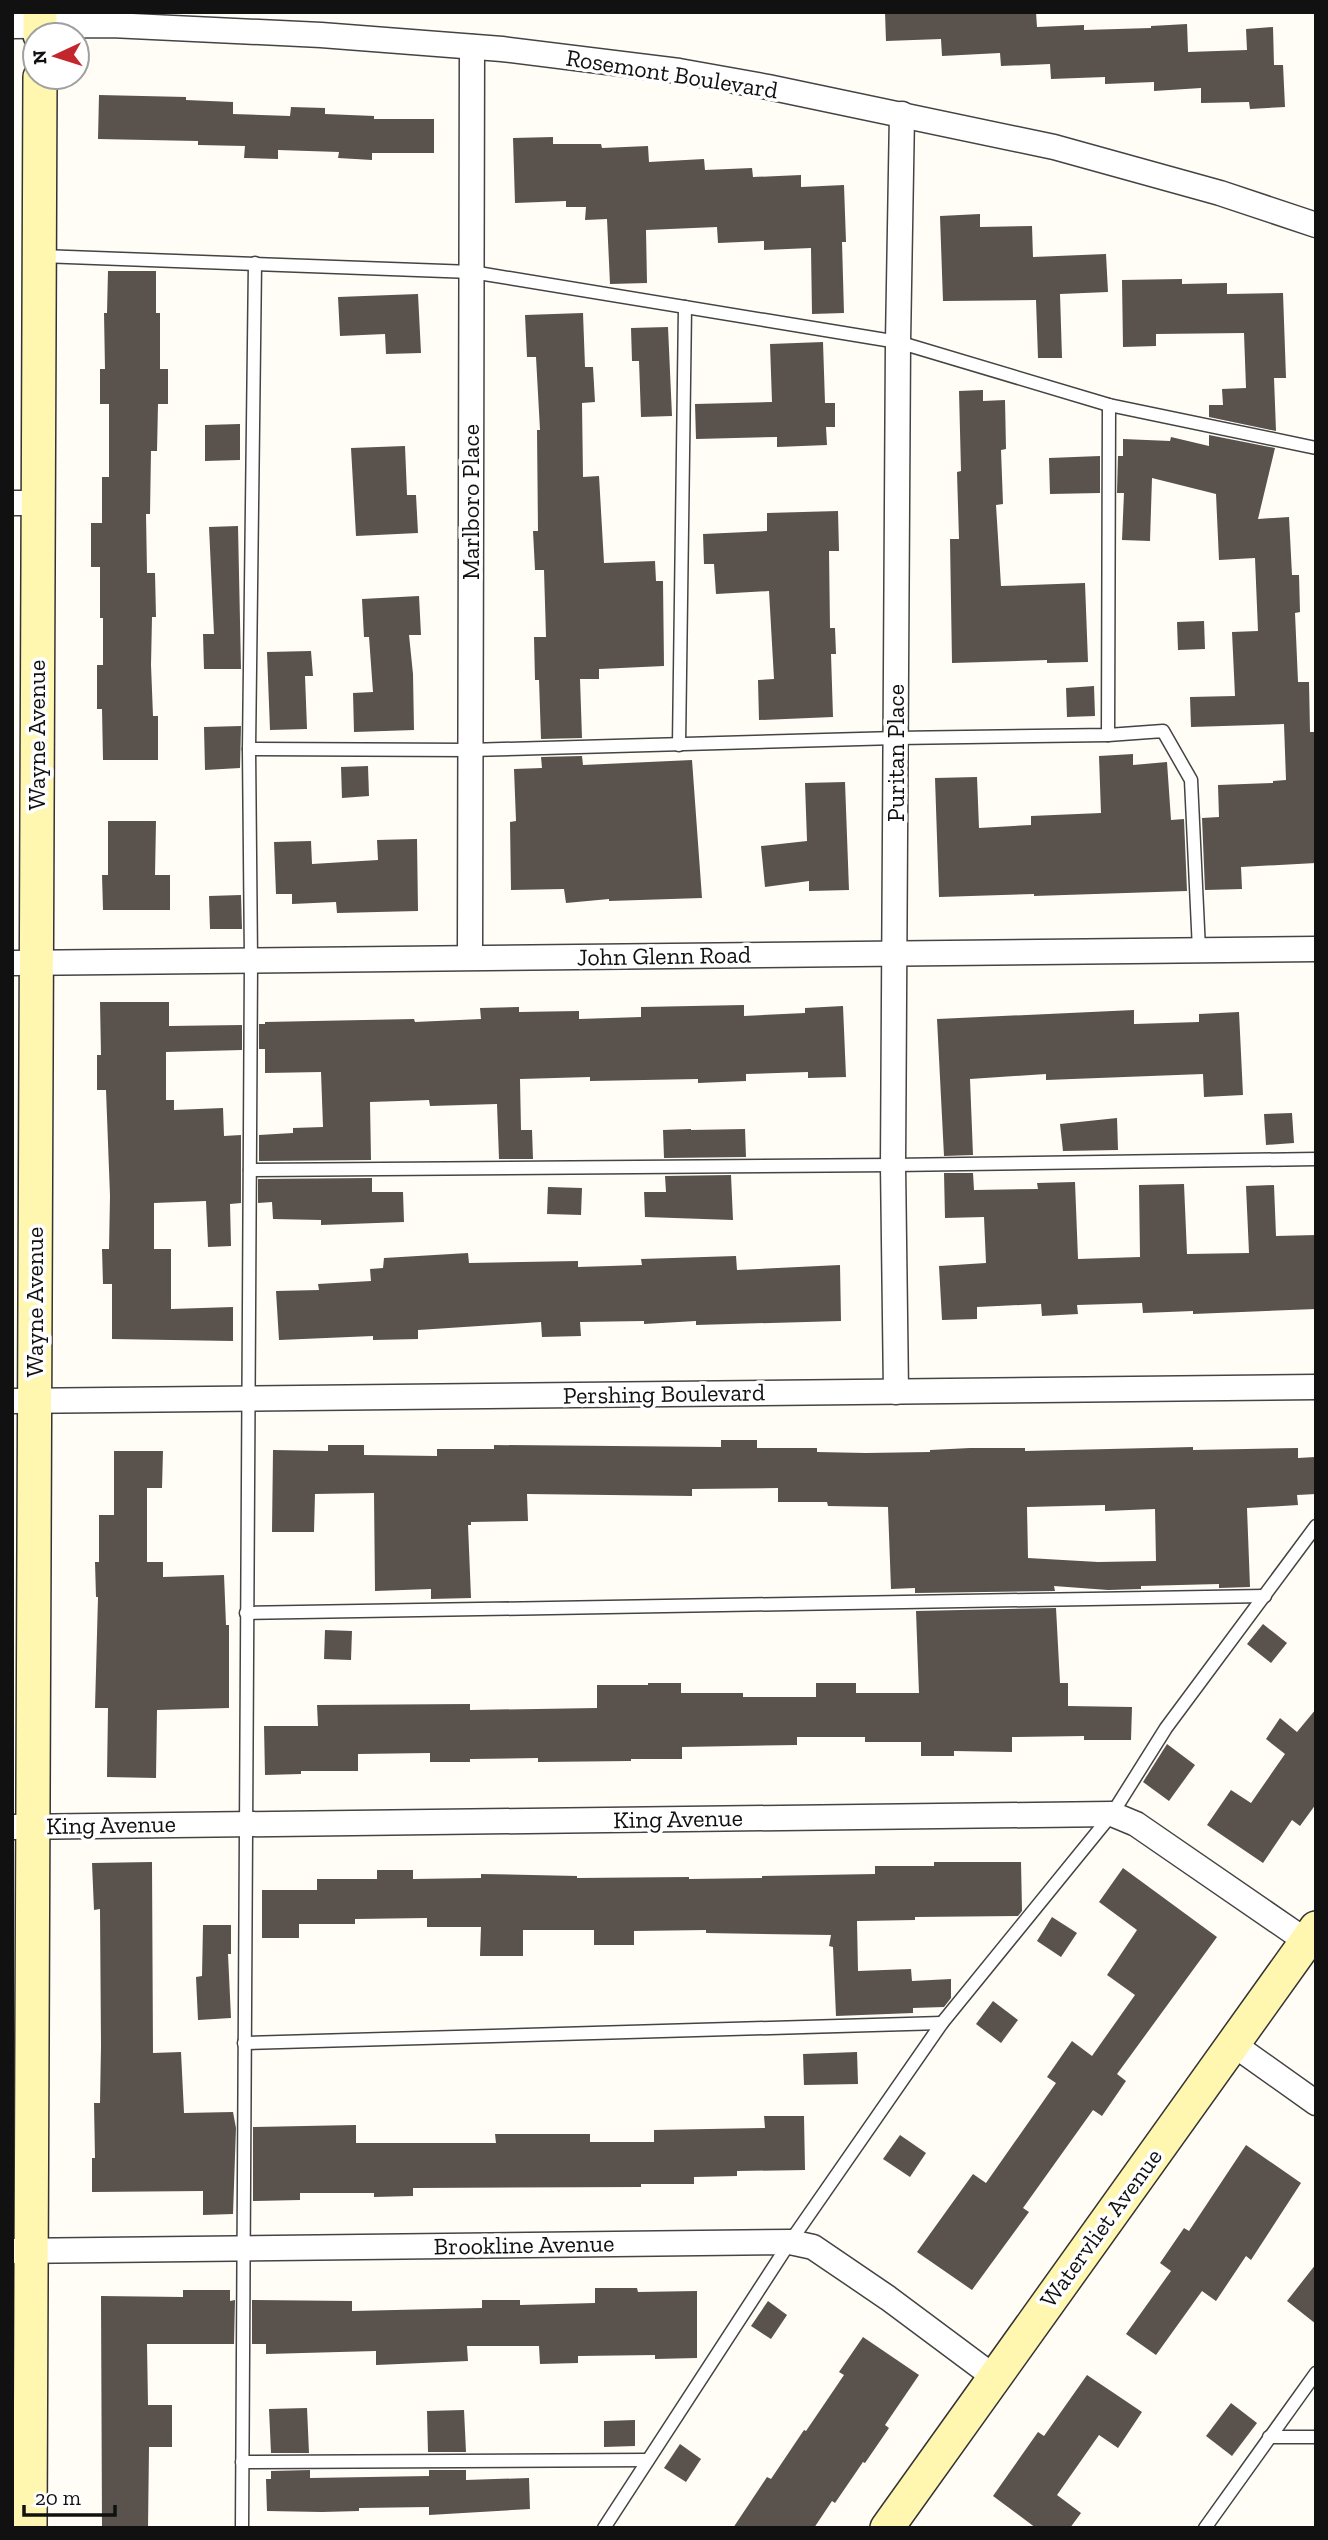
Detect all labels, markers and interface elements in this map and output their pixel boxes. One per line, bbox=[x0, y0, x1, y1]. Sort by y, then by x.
north arrow bbox=[21, 21, 91, 91]
street label: Rosemont Boulevard bbox=[564, 42, 780, 105]
text: N bbox=[28, 49, 52, 65]
street label: Marlboro Place bbox=[456, 424, 485, 580]
street label: Wayne Avenue bbox=[22, 660, 51, 810]
street label: Puritan Place bbox=[881, 684, 910, 822]
street label: John Glenn Road bbox=[577, 939, 751, 972]
street label: Wayne Avenue bbox=[20, 1227, 49, 1377]
street label: Pershing Boulevard bbox=[563, 1377, 765, 1410]
street label: King Avenue bbox=[613, 1803, 743, 1834]
street label: King Avenue bbox=[46, 1809, 176, 1840]
street label: Watervliet Avenue bbox=[1033, 2143, 1168, 2313]
street label: Brookline Avenue bbox=[433, 2228, 615, 2261]
scale bar bbox=[24, 2474, 116, 2518]
text: 20 m bbox=[35, 2485, 81, 2510]

